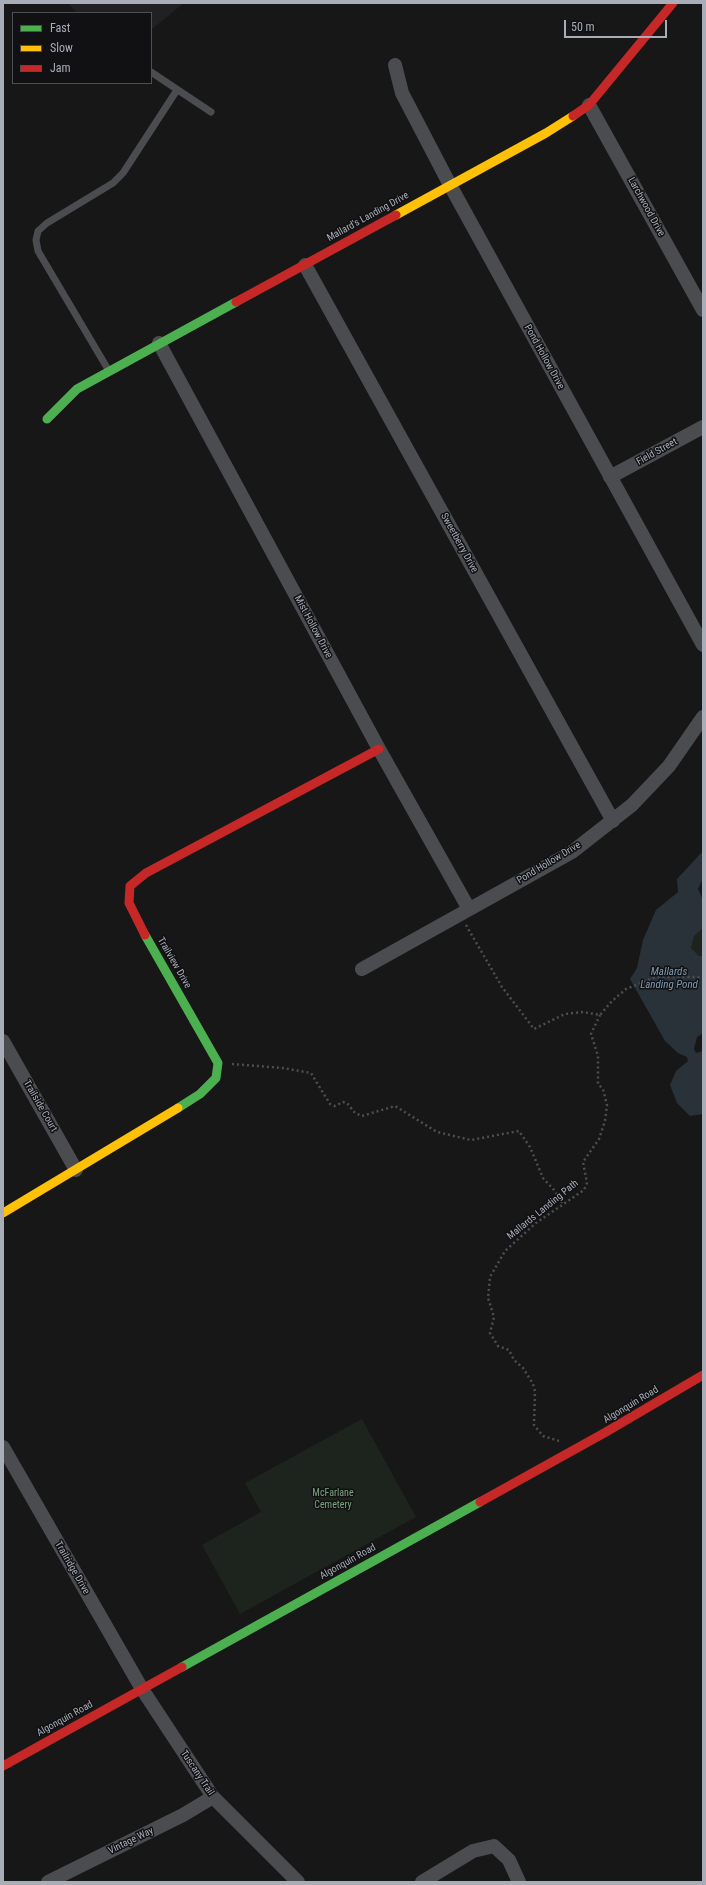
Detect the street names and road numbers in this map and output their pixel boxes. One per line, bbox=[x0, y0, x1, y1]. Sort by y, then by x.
street label: Larchwood Drive bbox=[625, 175, 667, 239]
street label: Mallard's Landing Drive bbox=[325, 190, 411, 244]
street label: Pond Hollow Drive bbox=[521, 323, 567, 391]
street label: Field Street bbox=[635, 436, 679, 468]
street label: Sweetberry Drive bbox=[438, 511, 480, 575]
street label: Mist Hollow Drive bbox=[291, 594, 335, 660]
street label: Pond Hollow Drive bbox=[515, 839, 583, 887]
street label: Trailview Drive bbox=[155, 935, 193, 991]
street label: Trailside Court bbox=[20, 1078, 60, 1134]
street label: Mallards Landing Path bbox=[505, 1178, 581, 1242]
street label: Algonquin Road bbox=[601, 1384, 661, 1426]
street label: Trailridge Drive bbox=[52, 1539, 92, 1597]
street label: Algonquin Road bbox=[318, 1542, 378, 1582]
street label: Algonquin Road bbox=[35, 1699, 95, 1739]
street label: Tuscany Trail bbox=[178, 1748, 216, 1798]
street label: Vintage Way bbox=[106, 1825, 156, 1857]

